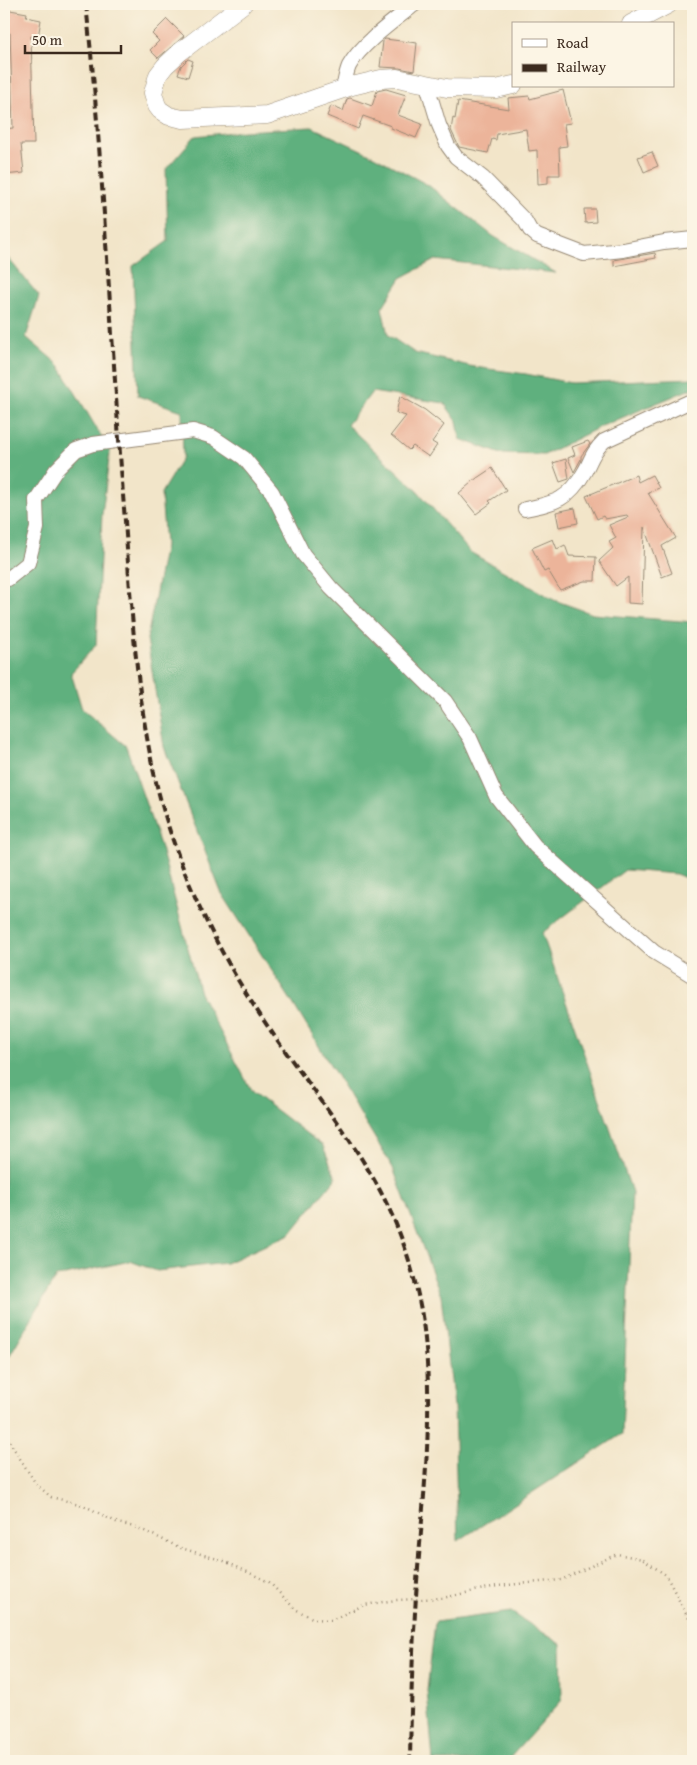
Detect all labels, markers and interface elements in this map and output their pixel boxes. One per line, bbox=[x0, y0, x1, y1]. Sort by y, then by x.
scale bar bbox=[25, 22, 121, 54]
legend bbox=[512, 22, 674, 88]
text: 50 m bbox=[32, 29, 63, 50]
text: Road bbox=[557, 32, 588, 53]
text: Railway bbox=[557, 56, 607, 77]

